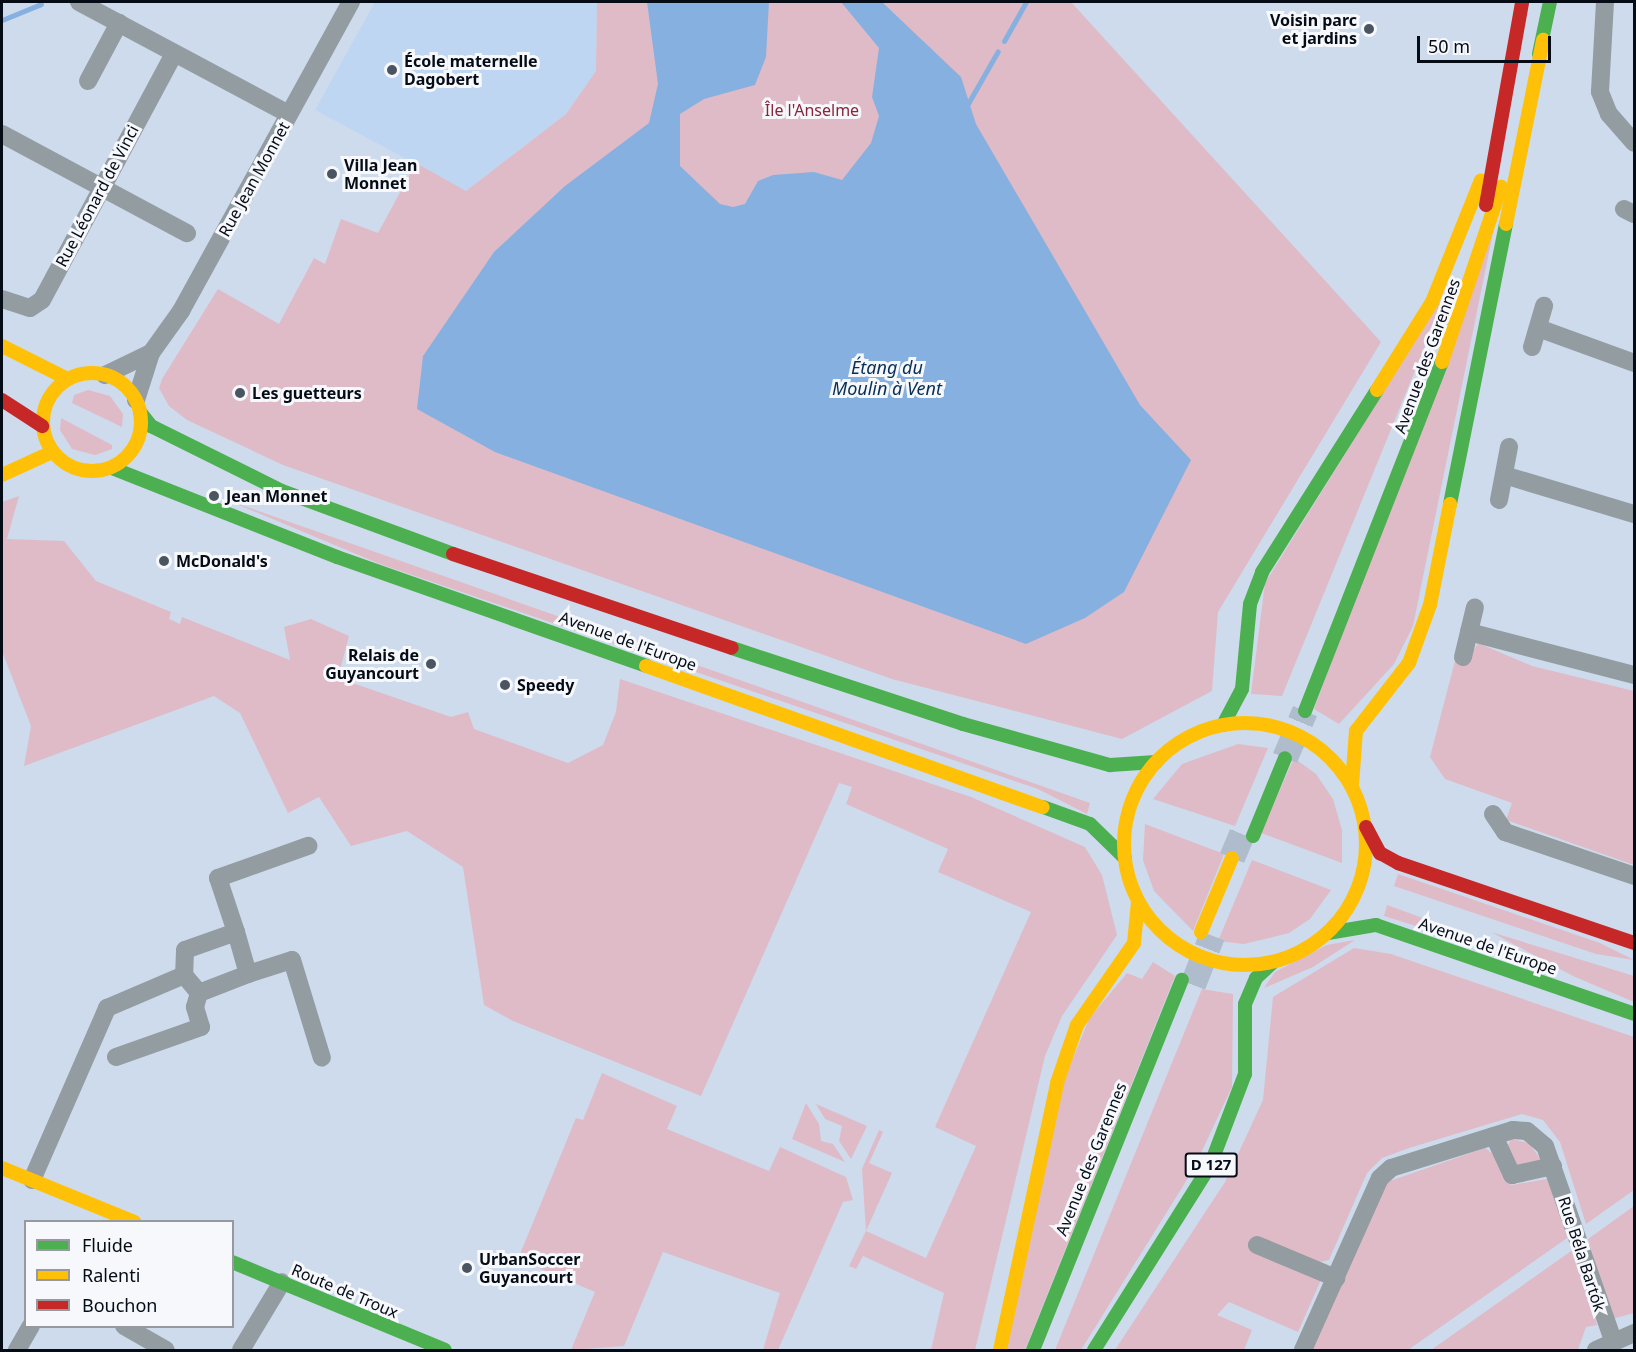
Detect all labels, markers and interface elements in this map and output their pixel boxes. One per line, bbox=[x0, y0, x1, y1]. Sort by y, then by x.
place label: Voisin parc et jardins bbox=[1270, 10, 1357, 48]
marker: Voisin parc et jardins bbox=[1362, 22, 1376, 36]
scale bar bbox=[1420, 24, 1554, 62]
text: 50 m bbox=[1428, 34, 1470, 58]
place label: École maternelle Dagobert bbox=[404, 51, 538, 89]
marker: École maternelle Dagobert bbox=[385, 63, 399, 77]
park label: Île l'Anselme bbox=[765, 100, 859, 120]
street label: Rue Jean Monnet bbox=[215, 118, 293, 240]
street label: Rue Léonard de Vinci bbox=[52, 122, 142, 270]
place label: Villa Jean Monnet bbox=[344, 155, 417, 193]
marker: Villa Jean Monnet bbox=[325, 167, 339, 181]
street label: Avenue des Garennes bbox=[1390, 276, 1464, 436]
water label: Étang du Moulin à Vent bbox=[832, 357, 942, 400]
place label: Les guetteurs bbox=[252, 383, 362, 403]
marker: Les guetteurs bbox=[233, 386, 247, 400]
place label: Jean Monnet bbox=[226, 486, 327, 506]
marker: Jean Monnet bbox=[207, 489, 221, 503]
place label: McDonald's bbox=[176, 551, 268, 571]
marker: McDonald's bbox=[157, 554, 171, 568]
street label: Avenue de l'Europe bbox=[557, 607, 699, 675]
place label: Relais de Guyancourt bbox=[325, 645, 419, 683]
marker: Relais de Guyancourt bbox=[424, 657, 438, 671]
place label: Speedy bbox=[517, 675, 574, 695]
marker: Speedy bbox=[498, 678, 512, 692]
street label: Avenue de l'Europe bbox=[1416, 913, 1560, 979]
street label: Avenue des Garennes bbox=[1051, 1080, 1131, 1238]
road number: D 127 bbox=[1184, 1153, 1238, 1177]
street label: Rue Béla Bartók bbox=[1554, 1194, 1610, 1314]
legend bbox=[24, 1220, 234, 1328]
text: Fluide bbox=[82, 1233, 133, 1257]
place label: UrbanSoccer Guyancourt bbox=[479, 1249, 580, 1287]
street label: Route de Troux bbox=[289, 1260, 401, 1322]
marker: UrbanSoccer Guyancourt bbox=[460, 1261, 474, 1275]
text: Ralenti bbox=[82, 1263, 140, 1287]
text: Bouchon bbox=[82, 1293, 158, 1317]

